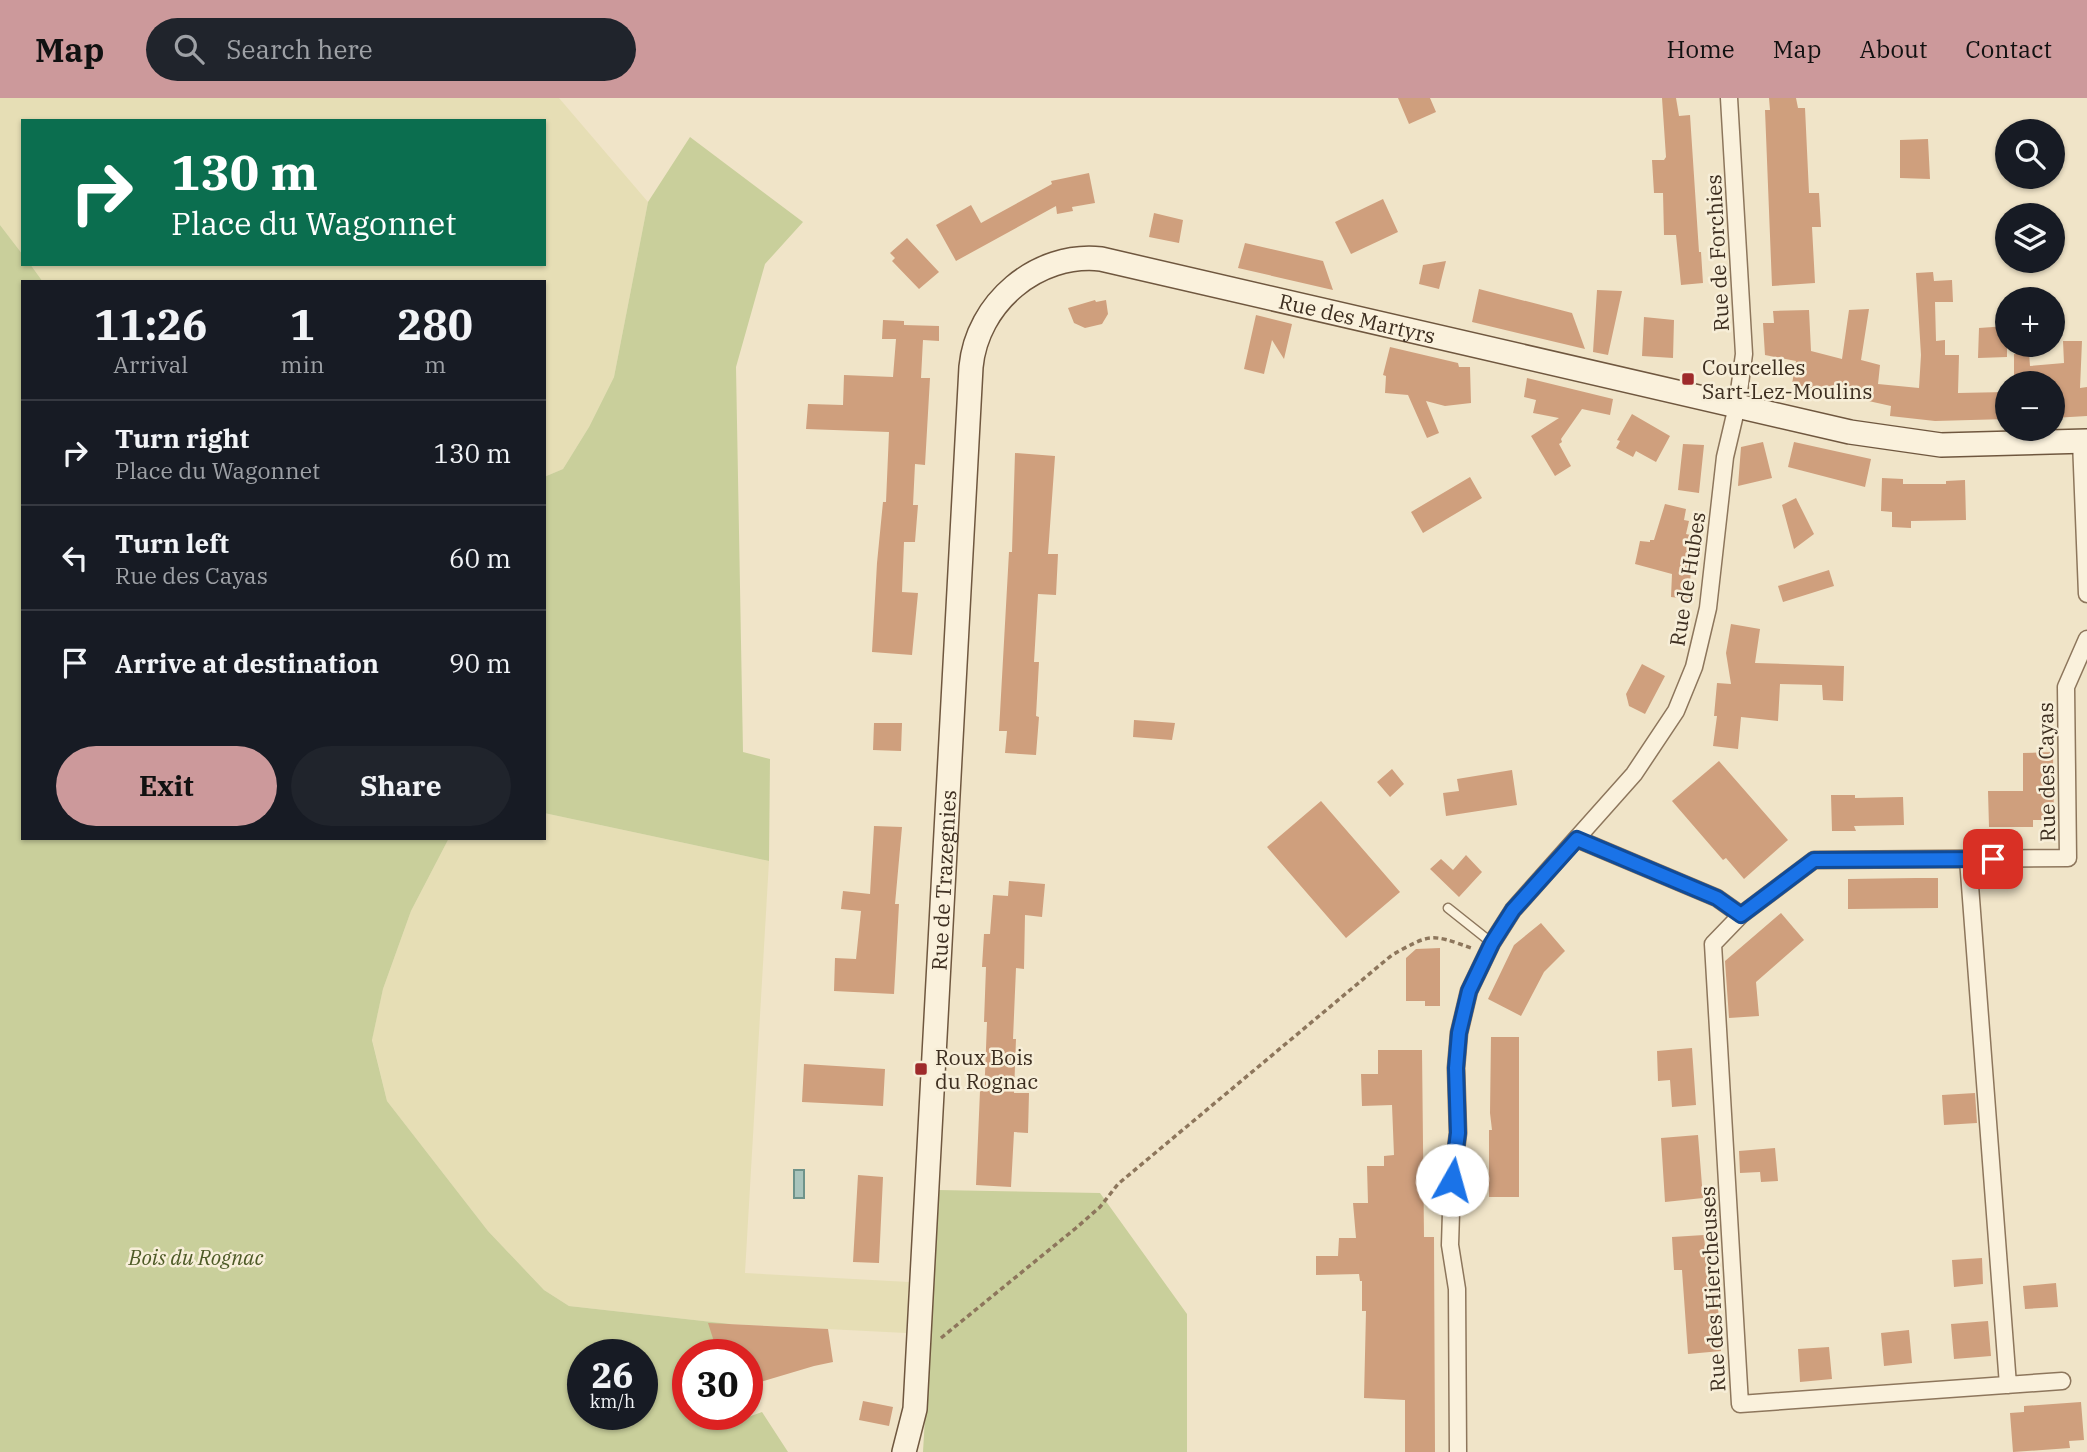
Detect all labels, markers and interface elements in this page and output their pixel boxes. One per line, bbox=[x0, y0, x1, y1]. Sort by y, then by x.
search box bbox=[146, 18, 636, 81]
text: Map bbox=[35, 28, 104, 71]
icon: search bbox=[170, 30, 208, 68]
text: Search here bbox=[226, 32, 373, 66]
text: Home bbox=[1667, 33, 1735, 65]
text: Map bbox=[1773, 33, 1821, 65]
text: About bbox=[1859, 33, 1927, 65]
text: Contact bbox=[1965, 33, 2052, 65]
map controls bbox=[1995, 119, 2065, 441]
button: search bbox=[1995, 119, 2065, 189]
text: 130 m bbox=[171, 140, 318, 203]
icon: right bbox=[56, 147, 147, 238]
street label: Rue de Forchies bbox=[1699, 174, 1735, 332]
text: Place du Wagonnet bbox=[171, 202, 457, 244]
button: layers bbox=[1995, 203, 2065, 273]
street label: Rue des Martyrs bbox=[1276, 287, 1438, 350]
button: + bbox=[1995, 287, 2065, 357]
text: 11:26 bbox=[94, 297, 208, 352]
text: 1 bbox=[290, 297, 315, 352]
text: 280 bbox=[397, 297, 473, 352]
text: Arrival bbox=[113, 349, 188, 379]
text: min bbox=[281, 349, 324, 379]
text: m bbox=[424, 349, 446, 379]
place label: Courcelles Sart-Lez-Moulins bbox=[1702, 353, 1872, 405]
marker: Courcelles Sart-Lez-Moulins bbox=[1680, 371, 1696, 387]
button: − bbox=[1995, 371, 2065, 441]
text: Turn right bbox=[115, 421, 249, 455]
icon: right bbox=[56, 434, 94, 472]
text: 130 m bbox=[433, 436, 511, 470]
text: Place du Wagonnet bbox=[115, 455, 320, 485]
street label: Rue de Hubes bbox=[1663, 510, 1711, 648]
text: Turn left bbox=[115, 526, 229, 560]
icon: left bbox=[56, 539, 94, 577]
text: 60 m bbox=[449, 541, 511, 575]
text: Rue des Cayas bbox=[115, 560, 268, 590]
icon: arrive bbox=[56, 644, 94, 682]
text: Arrive at destination bbox=[115, 646, 379, 680]
text: 90 m bbox=[449, 646, 511, 680]
street label: Rue des Cayas bbox=[2031, 702, 2061, 842]
button: Exit bbox=[56, 746, 277, 826]
button: Share bbox=[291, 746, 511, 826]
street label: Rue de Trazegnies bbox=[925, 789, 962, 971]
pin bbox=[1963, 829, 2023, 889]
icon: arrive bbox=[1974, 840, 2012, 878]
place label: Roux Bois du Rognac bbox=[935, 1043, 1038, 1095]
marker: Roux Bois du Rognac bbox=[913, 1061, 929, 1077]
position arrow bbox=[1415, 1143, 1489, 1217]
street label: Rue des Hiercheuses bbox=[1693, 1185, 1731, 1393]
park label: Bois du Rognac bbox=[127, 1243, 264, 1271]
speed limit sign: 30 bbox=[672, 1339, 763, 1430]
text: 26 bbox=[591, 1352, 634, 1398]
text: km/h bbox=[590, 1390, 635, 1413]

